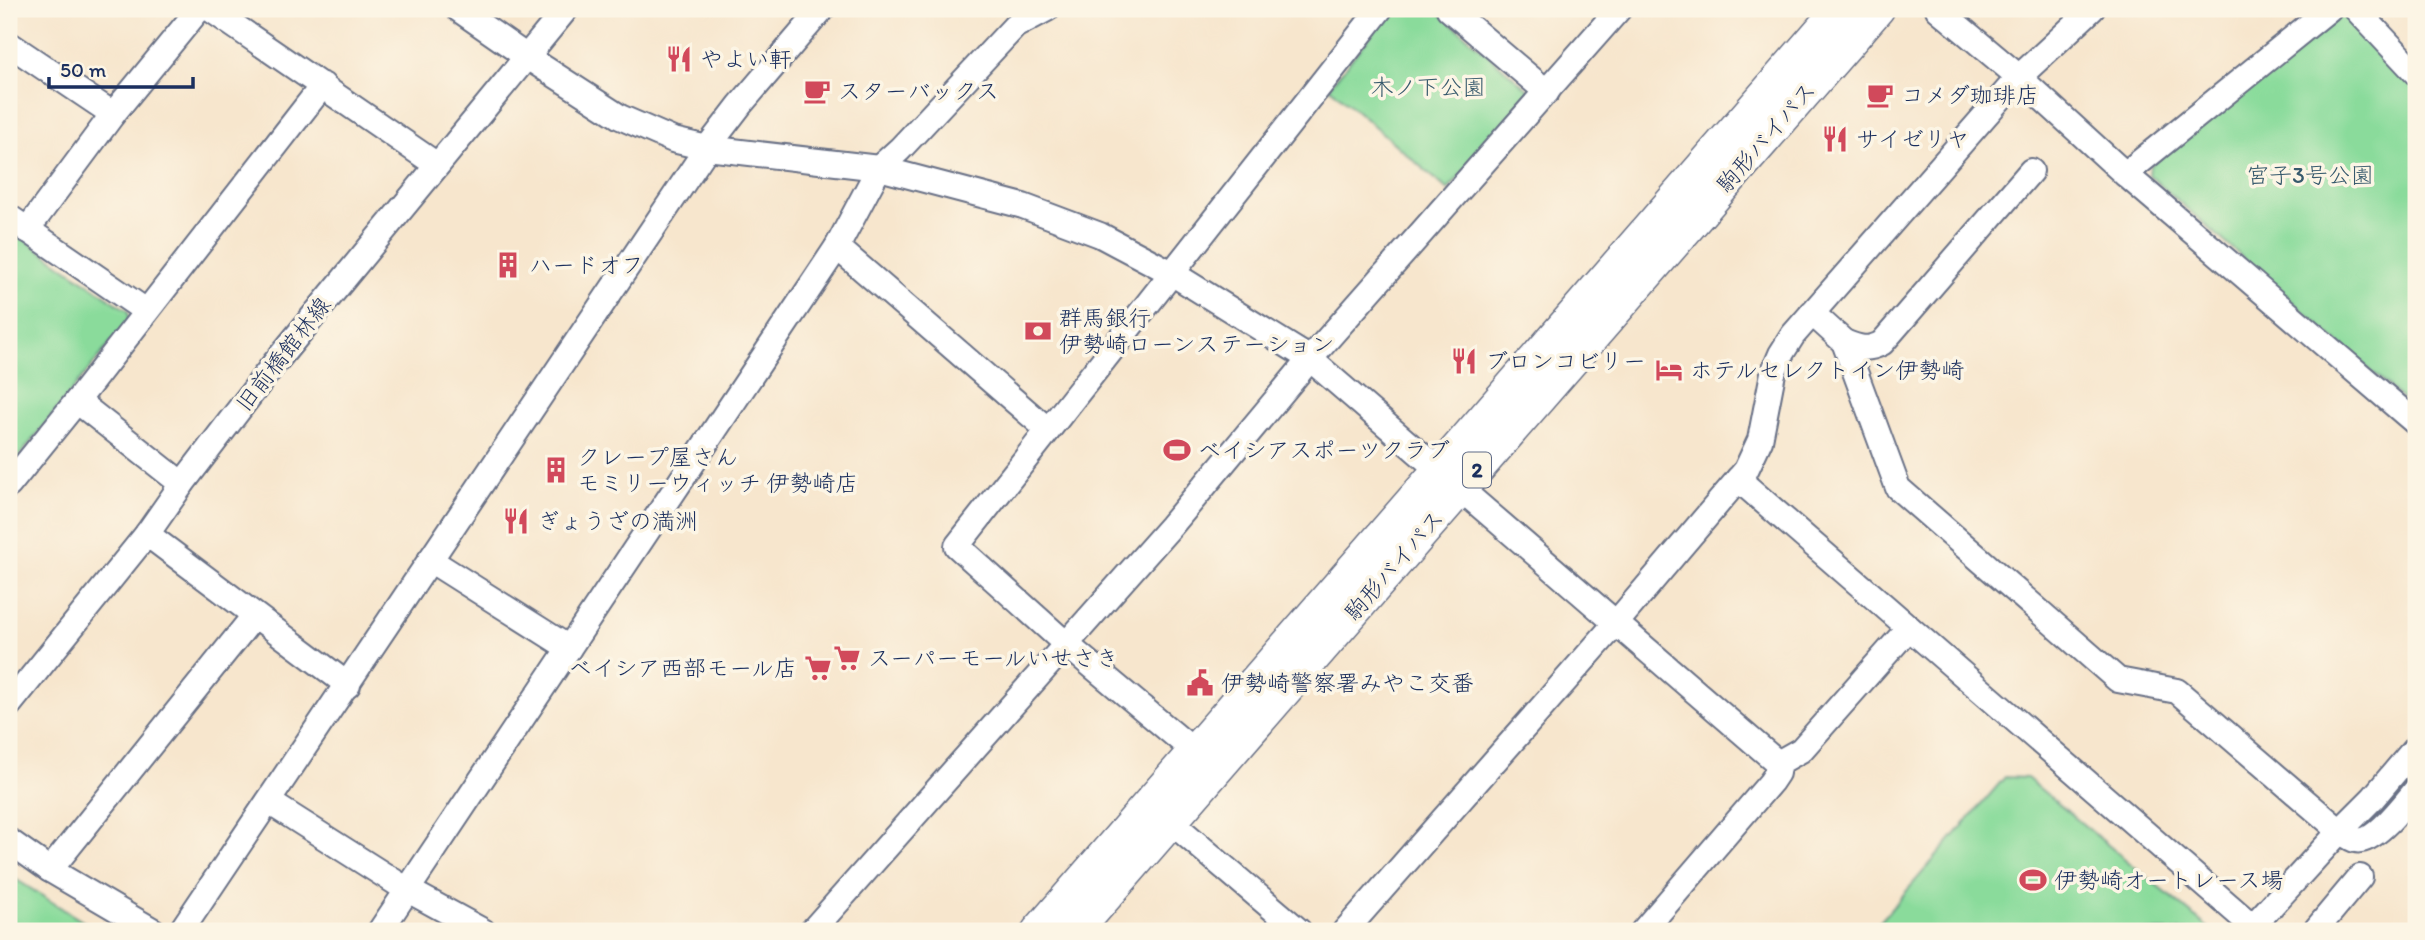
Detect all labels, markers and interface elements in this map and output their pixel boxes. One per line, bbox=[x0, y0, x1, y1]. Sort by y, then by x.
restaurant icon: やよい軒 bbox=[664, 44, 694, 74]
place label: やよい軒 bbox=[700, 45, 792, 73]
scale bar bbox=[49, 46, 192, 90]
text: 50 m bbox=[60, 57, 107, 82]
park label: 木ノ下公園 bbox=[1371, 73, 1486, 101]
cafe icon: スターバックス bbox=[802, 76, 832, 106]
street label: 駒形バイパス bbox=[1710, 76, 1822, 198]
place label: スターバックス bbox=[838, 77, 999, 105]
cafe icon: コメダ珈琲店 bbox=[1865, 80, 1895, 110]
place label: コメダ珈琲店 bbox=[1901, 81, 2039, 109]
restaurant icon: サイゼリヤ bbox=[1820, 124, 1850, 154]
place label: サイゼリヤ bbox=[1856, 125, 1970, 153]
park label: 宮子3号公園 bbox=[2246, 161, 2374, 189]
building icon: ハードオフ bbox=[493, 250, 523, 280]
place label: ハードオフ bbox=[529, 251, 644, 279]
street label: 旧前橋館林線 bbox=[229, 291, 337, 417]
place label: 群馬銀行 伊勢崎ローンステーション bbox=[1059, 304, 1335, 358]
bank icon: 群馬銀行 伊勢崎ローンステーション bbox=[1023, 316, 1053, 346]
restaurant icon: ブロンコビリー bbox=[1449, 346, 1479, 376]
place label: ブロンコビリー bbox=[1485, 347, 1646, 375]
hotel icon: ホテルセレクトイン伊勢崎 bbox=[1654, 355, 1684, 385]
place label: ホテルセレクトイン伊勢崎 bbox=[1690, 356, 1964, 384]
sports icon: ベイシアスポーツクラブ bbox=[1162, 435, 1192, 465]
place label: ベイシアスポーツクラブ bbox=[1198, 436, 1450, 464]
place label: クレープ屋さん モミリーウィッチ 伊勢崎店 bbox=[577, 443, 858, 497]
road number: 2 bbox=[1463, 452, 1491, 488]
building icon: クレープ屋さん モミリーウィッチ 伊勢崎店 bbox=[541, 455, 571, 485]
street label: 駒形バイパス bbox=[1338, 504, 1450, 626]
restaurant icon: ぎょうざの満洲 bbox=[501, 506, 531, 536]
place label: ぎょうざの満洲 bbox=[537, 507, 698, 535]
supermarket icon: スーパーモールいせさき bbox=[832, 643, 862, 673]
place label: スーパーモールいせさき bbox=[868, 644, 1119, 672]
supermarket icon: ベイシア西部モール店 bbox=[803, 653, 833, 683]
place label: ベイシア西部モール店 bbox=[569, 654, 797, 682]
public building icon: 伊勢崎警察署みやこ交番 bbox=[1185, 668, 1215, 698]
place label: 伊勢崎警察署みやこ交番 bbox=[1221, 669, 1474, 697]
sports icon: 伊勢崎オートレース場 bbox=[2018, 865, 2048, 895]
place label: 伊勢崎オートレース場 bbox=[2054, 866, 2284, 894]

